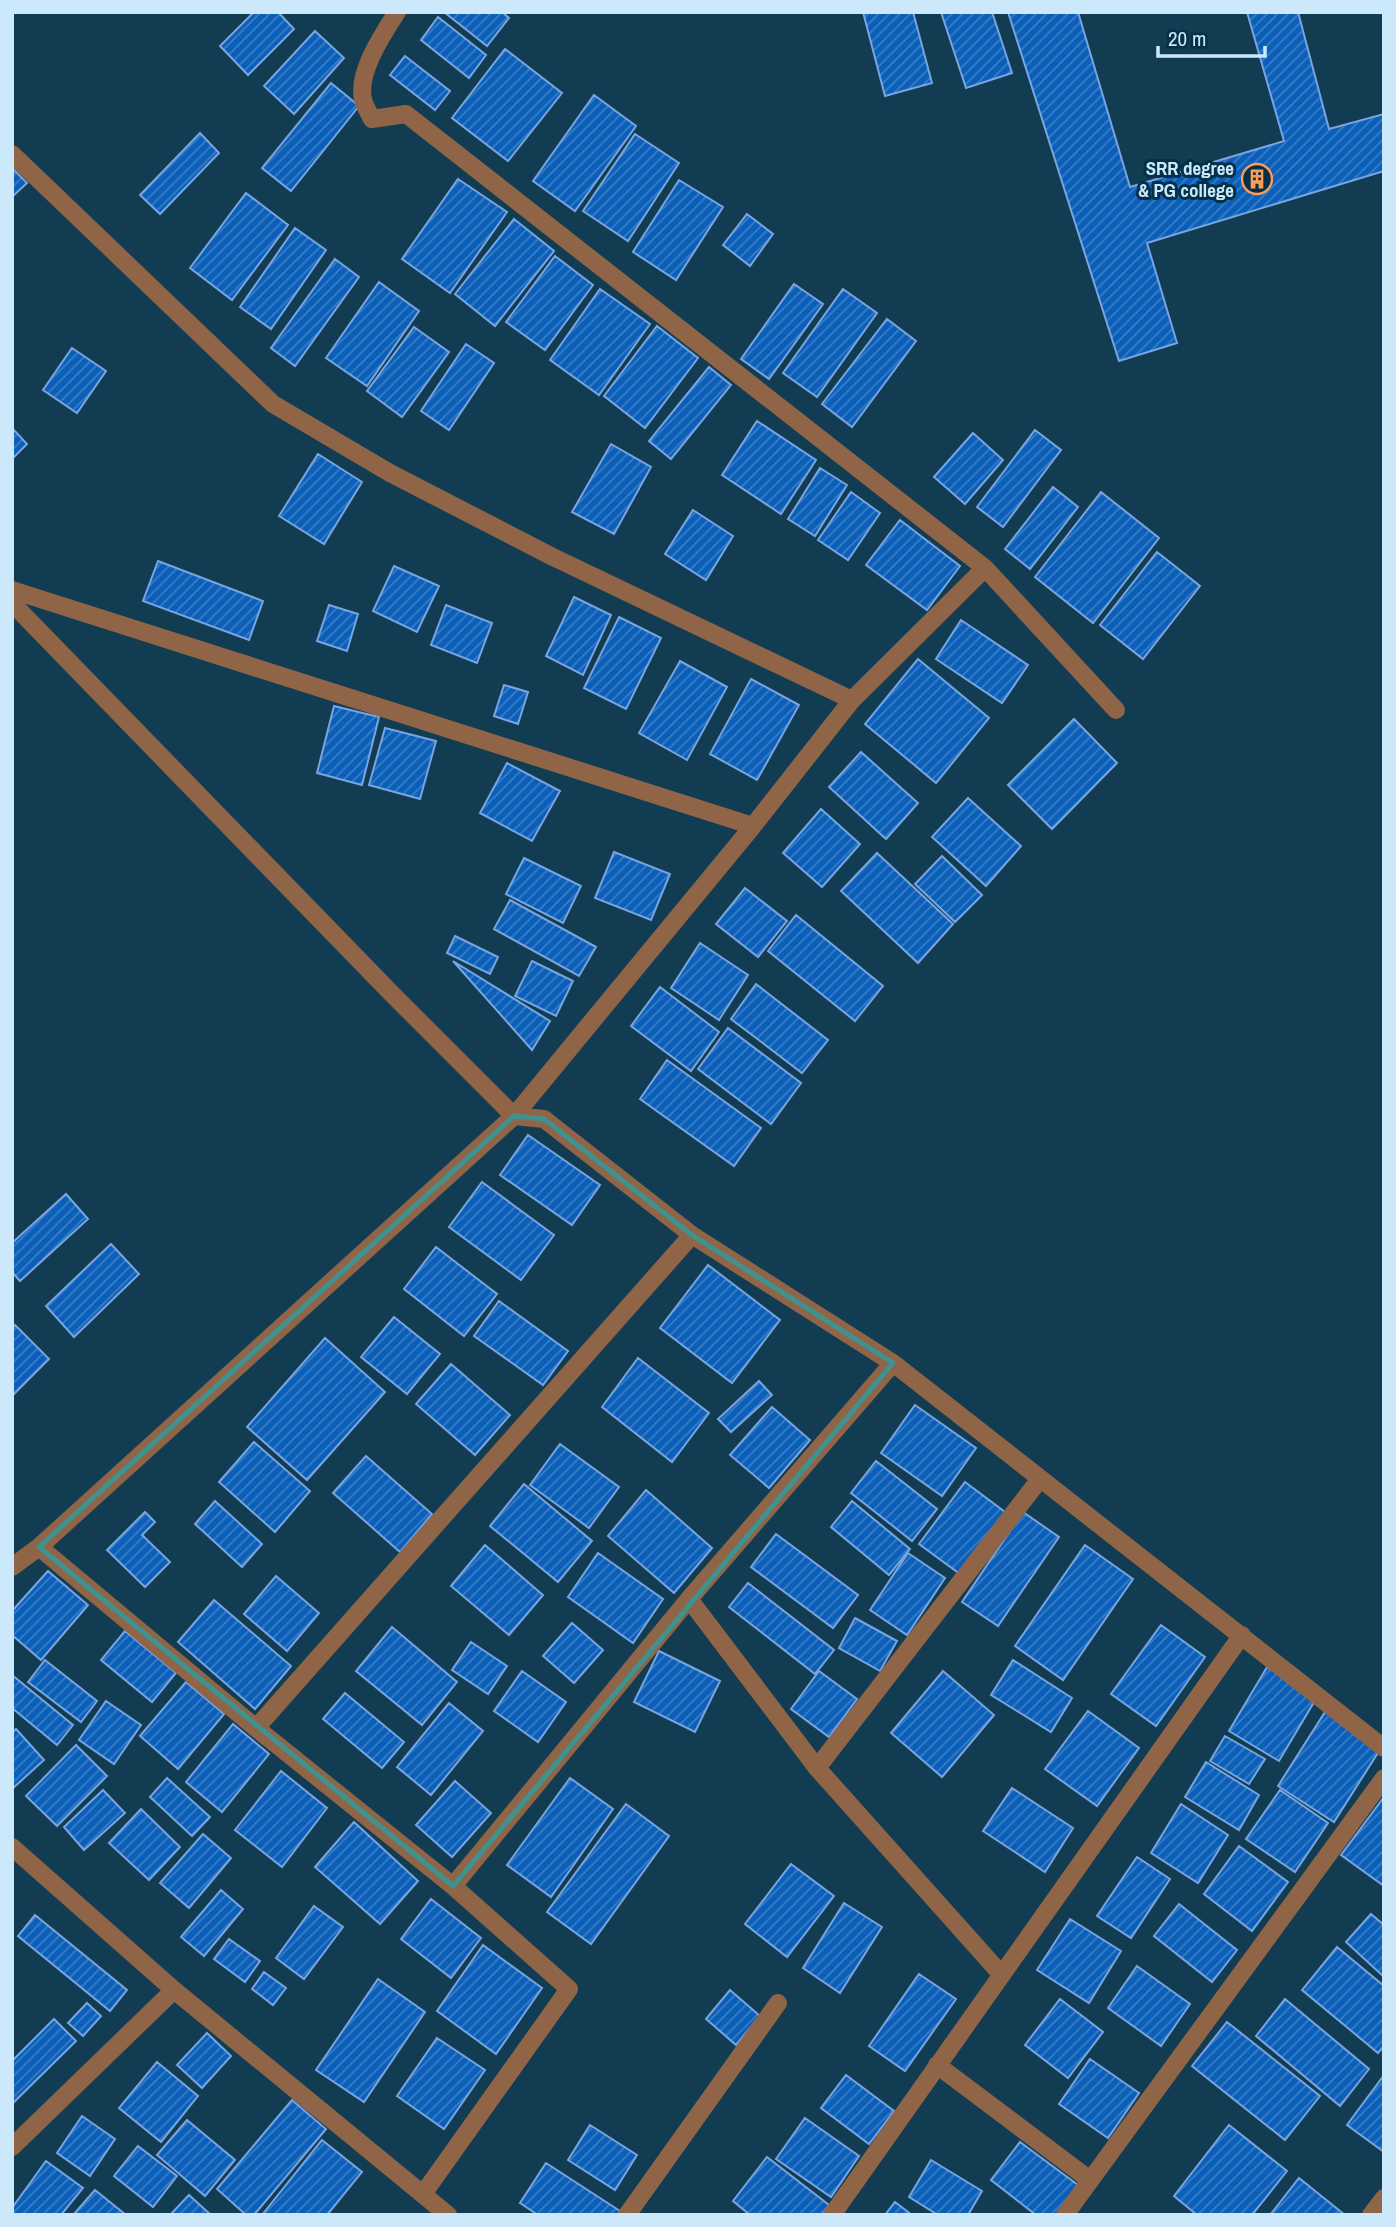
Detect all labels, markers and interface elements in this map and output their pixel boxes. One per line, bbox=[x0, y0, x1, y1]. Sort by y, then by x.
scale bar bbox=[1158, 14, 1265, 58]
text: 20 m bbox=[1168, 24, 1206, 53]
place label: SRR degree & PG college bbox=[1138, 155, 1234, 203]
building icon: SRR degree & PG college bbox=[1240, 162, 1274, 196]

